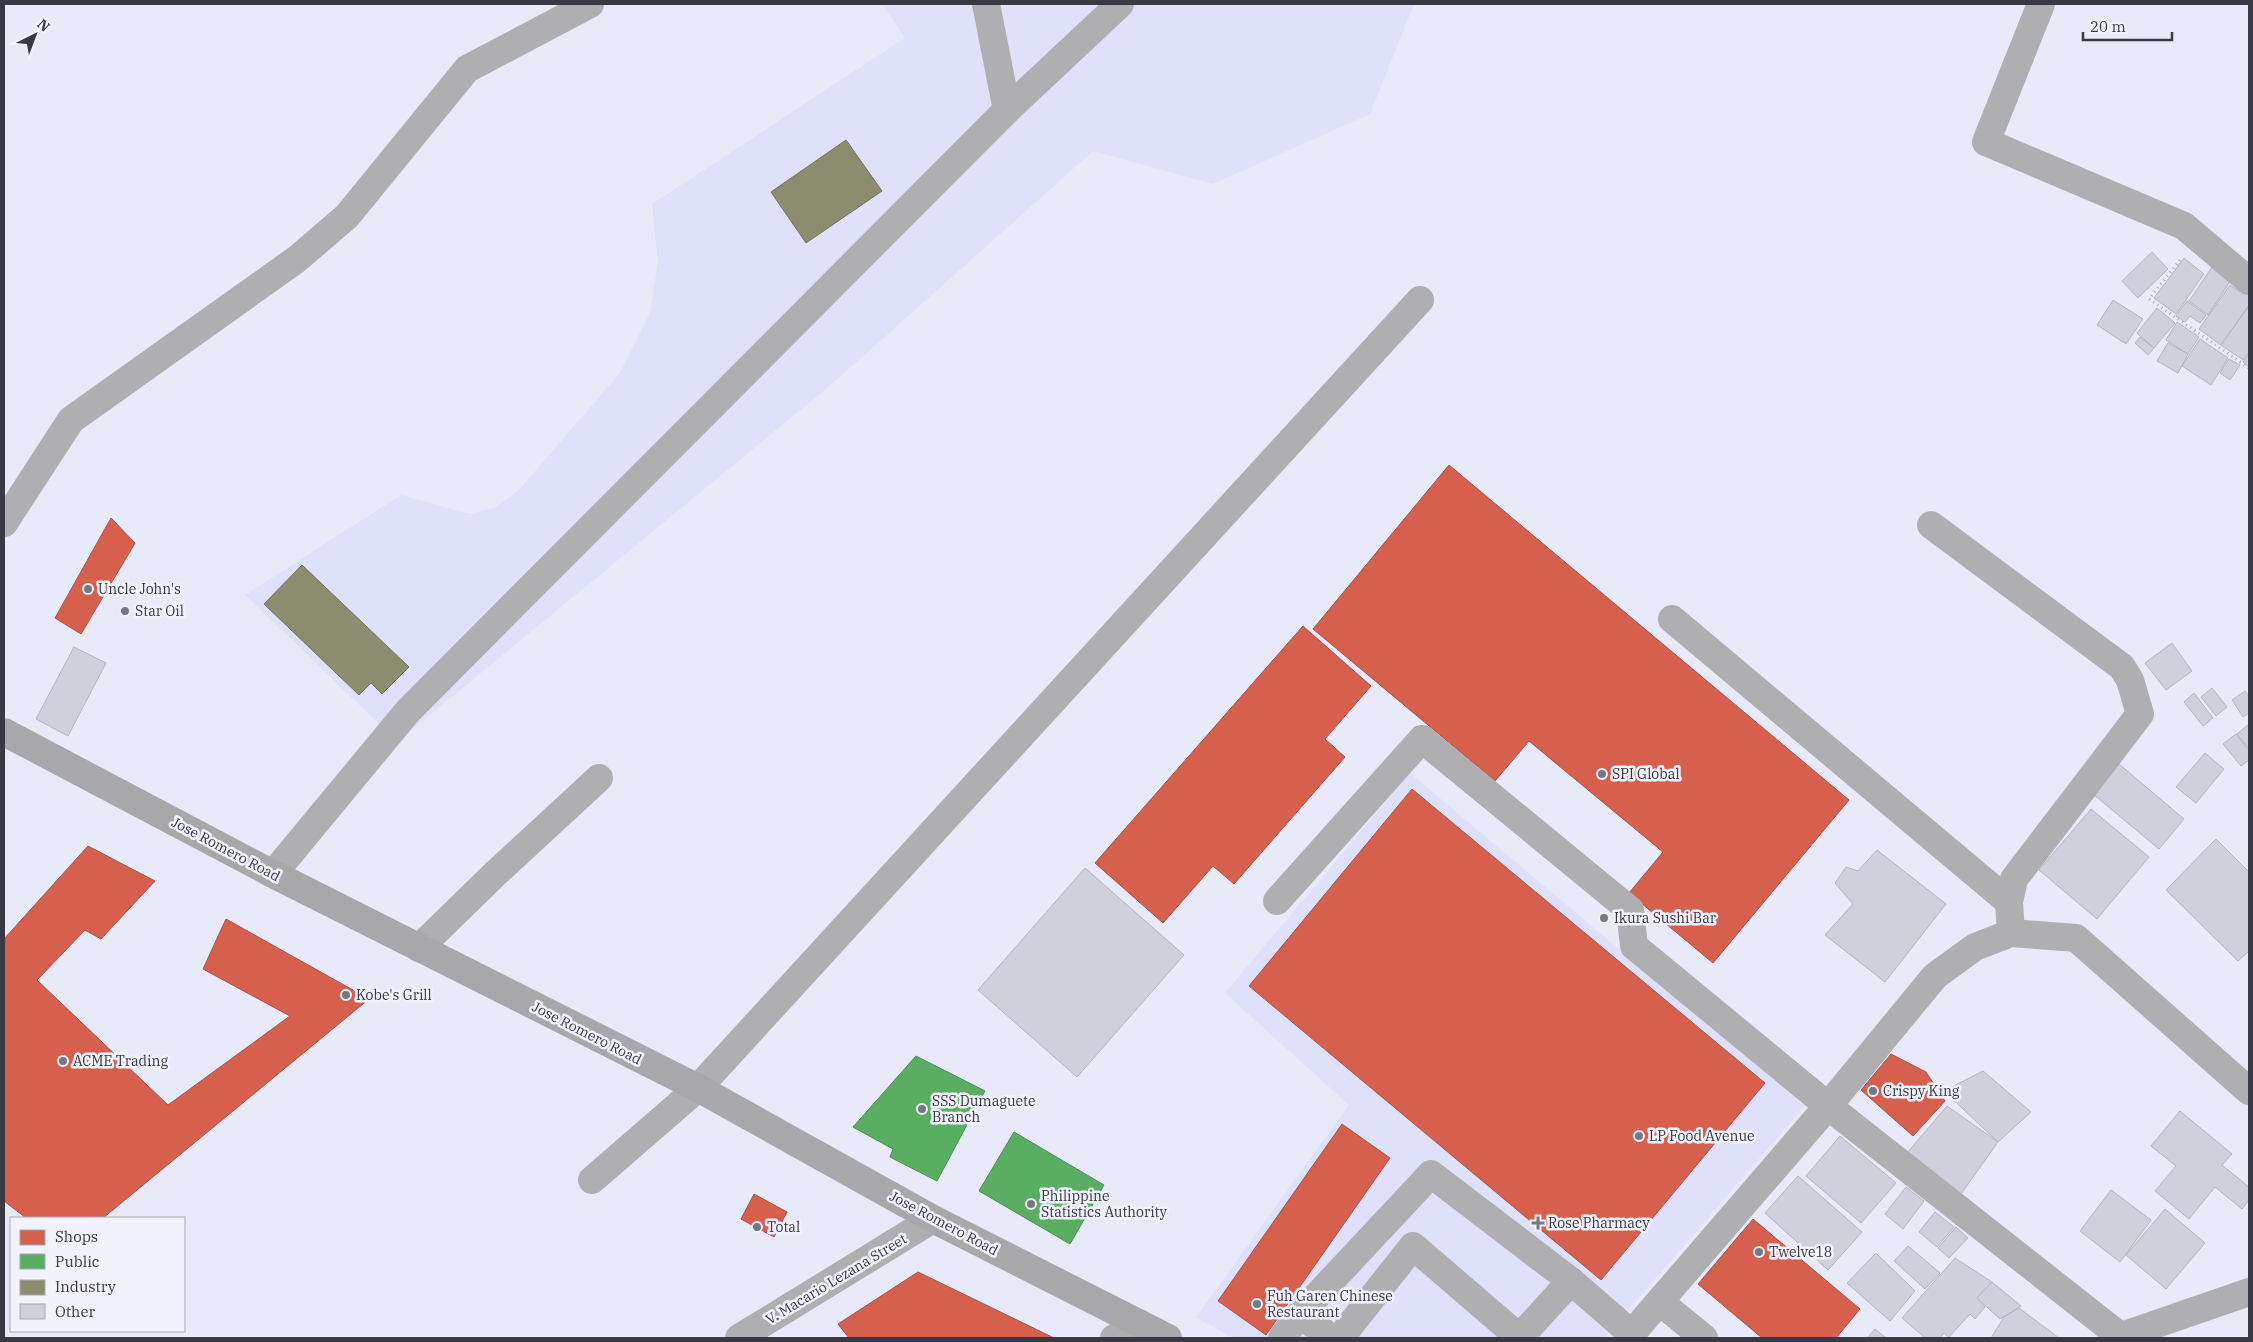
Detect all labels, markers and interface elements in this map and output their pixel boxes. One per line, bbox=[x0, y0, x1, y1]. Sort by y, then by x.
north arrow bbox=[10, 10, 60, 60]
scale bar bbox=[2083, 10, 2172, 42]
text: N bbox=[34, 15, 54, 36]
text: 20 m bbox=[2090, 17, 2126, 36]
place label: Uncle John's bbox=[98, 580, 181, 598]
marker: Uncle John's bbox=[82, 583, 94, 595]
place label: Star Oil bbox=[135, 602, 184, 620]
marker: Star Oil bbox=[119, 605, 131, 617]
place label: SPI Global bbox=[1612, 765, 1680, 783]
marker: SPI Global bbox=[1596, 768, 1608, 780]
street label: Jose Romero Road bbox=[169, 813, 284, 885]
place label: Ikura Sushi Bar bbox=[1614, 909, 1717, 927]
marker: Ikura Sushi Bar bbox=[1598, 912, 1610, 924]
place label: Kobe's Grill bbox=[356, 986, 432, 1004]
marker: Kobe's Grill bbox=[340, 989, 352, 1001]
street label: Jose Romero Road bbox=[529, 998, 645, 1069]
place label: ACME Trading bbox=[73, 1052, 168, 1070]
marker: ACME Trading bbox=[57, 1055, 69, 1067]
place label: Crispy King bbox=[1883, 1082, 1960, 1100]
marker: Crispy King bbox=[1867, 1085, 1879, 1097]
place label: SSS Dumaguete Branch bbox=[932, 1092, 1036, 1126]
marker: SSS Dumaguete Branch bbox=[916, 1103, 928, 1115]
place label: LP Food Avenue bbox=[1649, 1127, 1755, 1145]
marker: LP Food Avenue bbox=[1633, 1130, 1645, 1142]
street label: Jose Romero Road bbox=[887, 1187, 1002, 1259]
place label: Philippine Statistics Authority bbox=[1041, 1187, 1168, 1221]
marker: Philippine Statistics Authority bbox=[1025, 1198, 1037, 1210]
place label: Rose Pharmacy bbox=[1548, 1214, 1650, 1232]
legend bbox=[10, 1217, 185, 1332]
marker: Rose Pharmacy bbox=[1532, 1217, 1544, 1229]
place label: Total bbox=[767, 1218, 800, 1236]
marker: Total bbox=[751, 1221, 763, 1233]
text: Shops bbox=[55, 1227, 98, 1246]
street label: V. Macario Lezana Street bbox=[762, 1230, 910, 1328]
place label: Twelve18 bbox=[1769, 1243, 1832, 1261]
marker: Twelve18 bbox=[1753, 1246, 1765, 1258]
text: Public bbox=[55, 1252, 100, 1271]
text: Industry bbox=[55, 1277, 116, 1296]
place label: Fuh Garen Chinese Restaurant bbox=[1267, 1287, 1393, 1321]
marker: Fuh Garen Chinese Restaurant bbox=[1251, 1298, 1263, 1310]
text: Other bbox=[55, 1302, 95, 1321]

